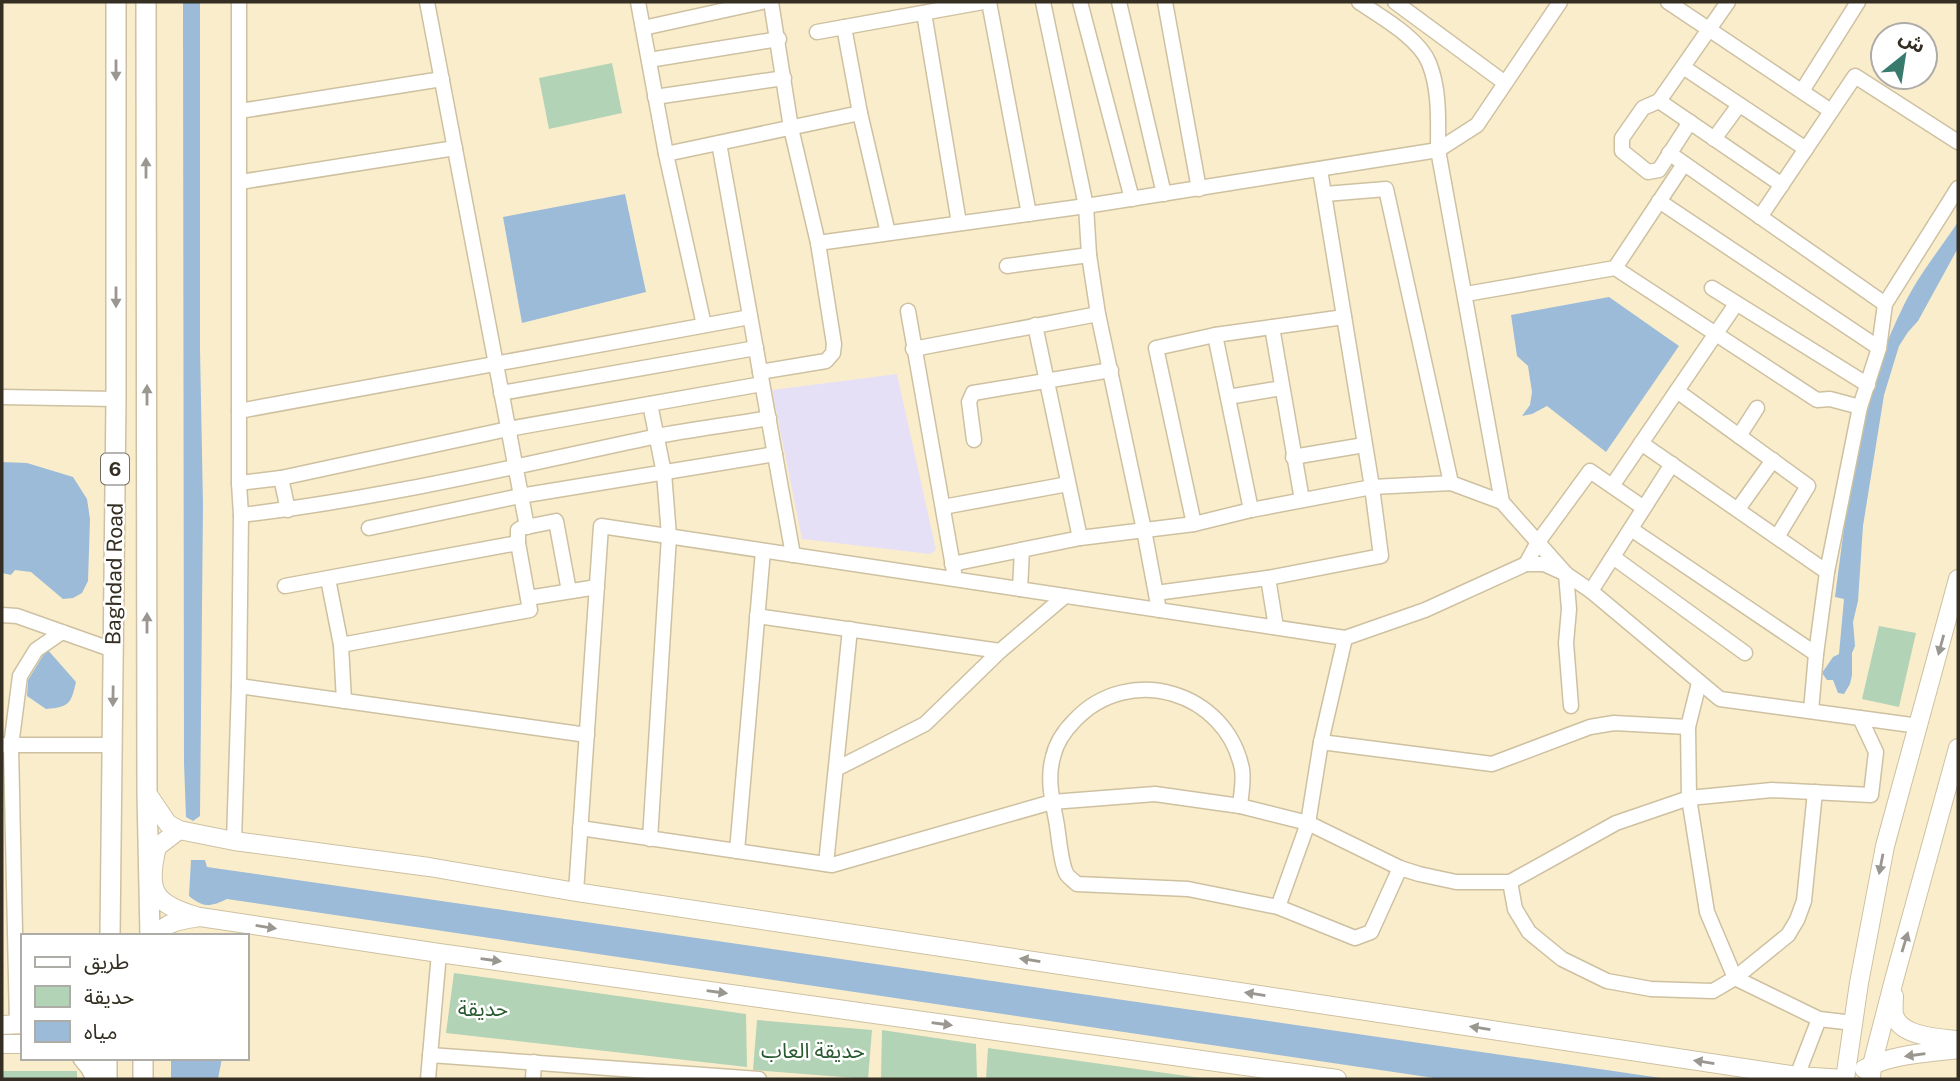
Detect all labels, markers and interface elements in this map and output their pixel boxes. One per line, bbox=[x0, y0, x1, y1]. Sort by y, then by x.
north arrow bbox=[1869, 21, 1939, 91]
text: ش bbox=[1896, 25, 1929, 57]
one-way arrow bbox=[110, 59, 122, 81]
one-way arrow bbox=[140, 156, 152, 178]
one-way arrow bbox=[110, 287, 122, 309]
one-way arrow bbox=[141, 384, 153, 406]
road number: 6 bbox=[101, 454, 129, 484]
street label: Baghdad Road bbox=[100, 503, 128, 645]
one-way arrow bbox=[141, 611, 153, 633]
one-way arrow bbox=[1936, 635, 1946, 656]
one-way arrow bbox=[107, 686, 119, 708]
one-way arrow bbox=[1875, 853, 1886, 875]
one-way arrow bbox=[256, 922, 278, 933]
one-way arrow bbox=[1901, 931, 1911, 952]
legend bbox=[21, 934, 248, 1060]
text: طريق bbox=[84, 949, 129, 975]
one-way arrow bbox=[1019, 954, 1041, 965]
one-way arrow bbox=[481, 955, 503, 966]
text: حديقة bbox=[84, 984, 134, 1009]
one-way arrow bbox=[706, 987, 728, 998]
one-way arrow bbox=[1243, 988, 1265, 999]
park label: حديقة bbox=[458, 996, 508, 1021]
one-way arrow bbox=[931, 1018, 953, 1029]
text: مياه bbox=[84, 1019, 117, 1044]
one-way arrow bbox=[1468, 1022, 1490, 1033]
park label: حديقة العاب bbox=[761, 1038, 865, 1063]
one-way arrow bbox=[1904, 1049, 1926, 1060]
one-way arrow bbox=[1693, 1056, 1715, 1067]

